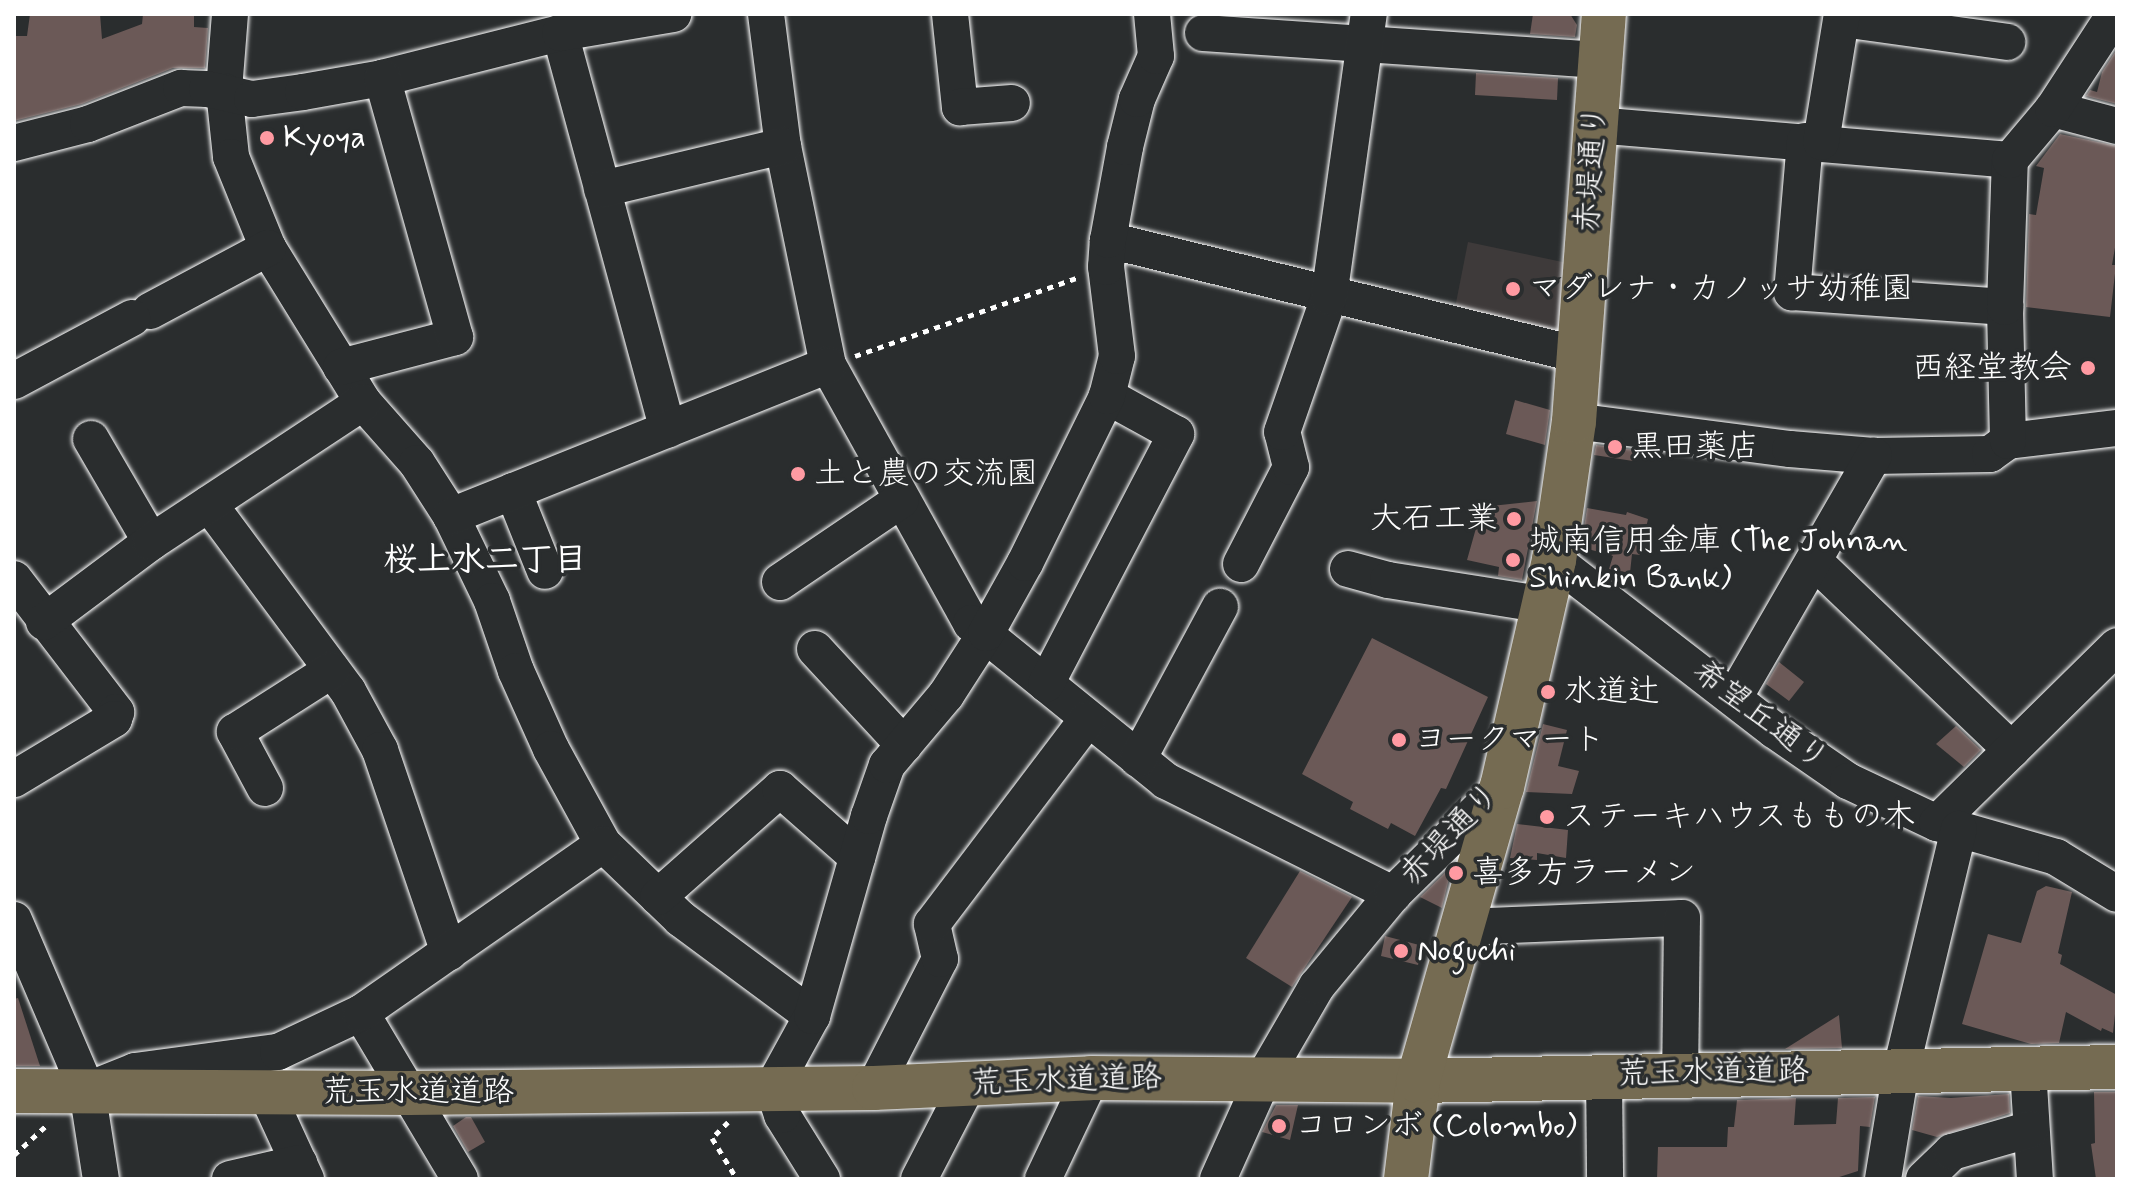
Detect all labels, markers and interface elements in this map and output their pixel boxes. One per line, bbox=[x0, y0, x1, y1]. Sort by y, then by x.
street label: 赤堤通り bbox=[1568, 104, 1616, 234]
place label: Kyoya bbox=[283, 119, 366, 157]
marker: Kyoya bbox=[258, 129, 276, 147]
place label: マダレナ・カノッサ幼稚園 bbox=[1529, 270, 1913, 308]
marker: マダレナ・カノッサ幼稚園 bbox=[1504, 280, 1522, 298]
place label: 西経堂教会 bbox=[1912, 349, 2072, 387]
marker: 西経堂教会 bbox=[2079, 359, 2097, 377]
place label: 黒田薬店 bbox=[1631, 428, 1759, 466]
marker: 黒田薬店 bbox=[1606, 438, 1624, 456]
place label: 土と農の交流園 bbox=[814, 455, 1038, 493]
marker: 土と農の交流園 bbox=[789, 465, 807, 483]
place label: 大石工業 bbox=[1370, 500, 1498, 538]
marker: 大石工業 bbox=[1505, 510, 1523, 528]
place label: 城南信用金庫 (The Johnan Shinkin Bank) bbox=[1529, 523, 1903, 598]
district label: 桜上水二丁目 bbox=[383, 541, 587, 581]
marker: 城南信用金庫 (The Johnan Shinkin Bank) bbox=[1504, 551, 1522, 569]
street label: 希望丘通り bbox=[1685, 653, 1835, 779]
place label: 水道辻 bbox=[1564, 673, 1660, 711]
marker: 水道辻 bbox=[1539, 683, 1557, 701]
place label: ヨークマート bbox=[1415, 721, 1605, 759]
marker: ヨークマート bbox=[1390, 731, 1408, 749]
street label: 赤堤通り bbox=[1392, 776, 1508, 894]
place label: ステーキハウスももの木 bbox=[1563, 798, 1915, 836]
marker: ステーキハウスももの木 bbox=[1538, 808, 1556, 826]
place label: 喜多方ラーメン bbox=[1472, 854, 1696, 892]
marker: 喜多方ラーメン bbox=[1447, 864, 1465, 882]
place label: Noguchi bbox=[1417, 932, 1516, 970]
marker: Noguchi bbox=[1392, 942, 1410, 960]
street label: 荒玉水道道路 bbox=[1617, 1052, 1809, 1094]
street label: 荒玉水道道路 bbox=[969, 1058, 1163, 1104]
street label: 荒玉水道道路 bbox=[322, 1073, 514, 1111]
place label: コロンボ (Colombo) bbox=[1295, 1107, 1577, 1145]
marker: コロンボ (Colombo) bbox=[1270, 1117, 1288, 1135]

